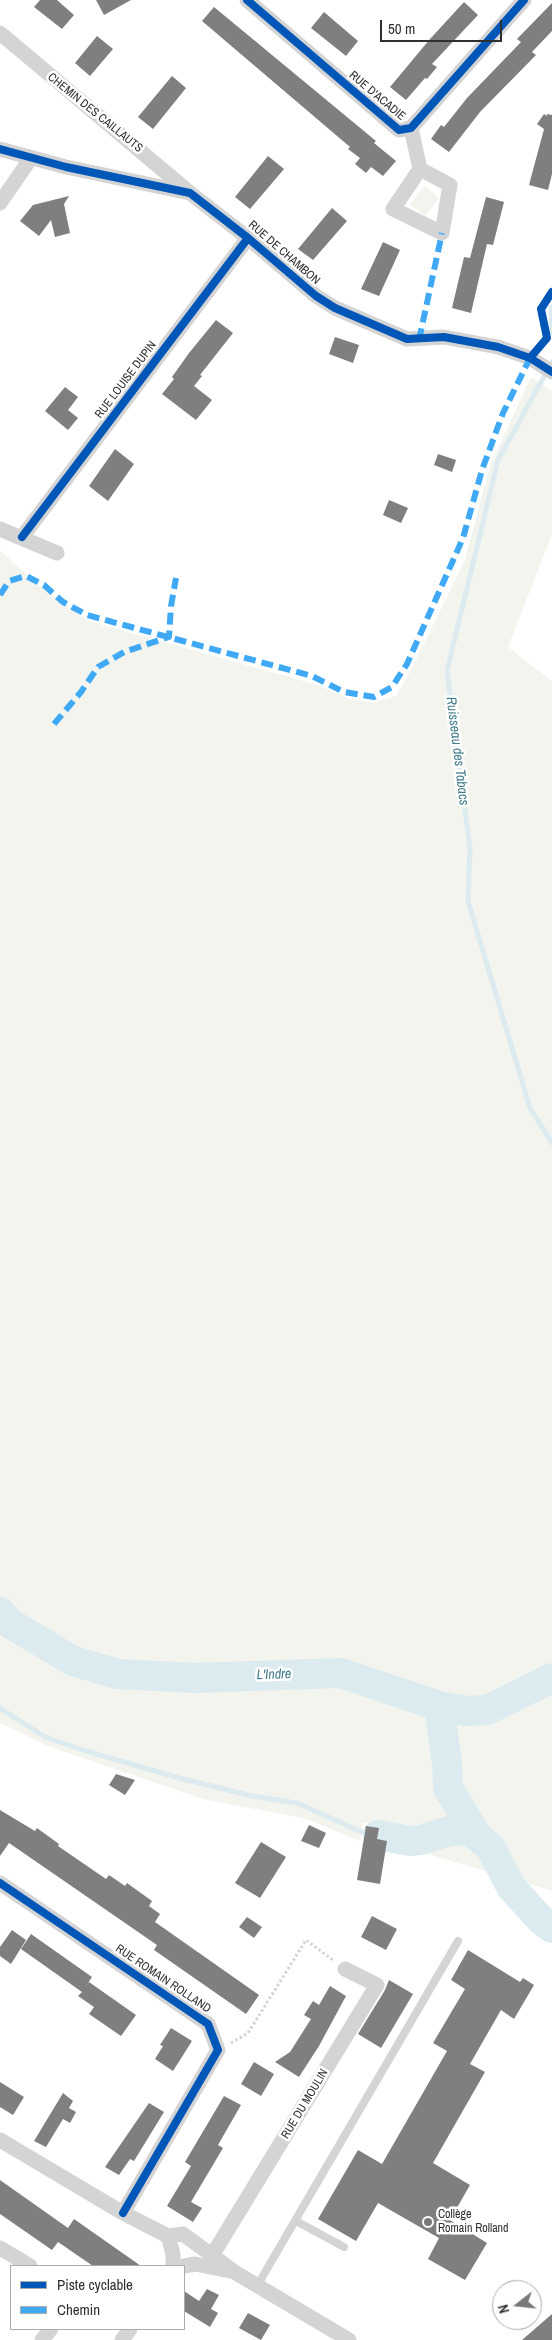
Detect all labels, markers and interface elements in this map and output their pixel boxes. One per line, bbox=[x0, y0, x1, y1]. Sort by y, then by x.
scale bar bbox=[382, 10, 504, 42]
text: 50 m bbox=[388, 18, 415, 39]
street label: RUE D'ACADIE bbox=[346, 68, 408, 124]
street label: CHEMIN DES CAILLAUTS bbox=[45, 70, 145, 156]
street label: RUE DE CHAMBON bbox=[245, 218, 323, 288]
street label: RUE LOUISE DUPIN bbox=[92, 339, 160, 421]
water label: Ruisseau des Tabacs bbox=[442, 696, 472, 806]
water label: L'Indre bbox=[256, 1666, 292, 1684]
street label: RUE ROMAIN ROLLAND bbox=[113, 1942, 213, 2016]
street label: RUE DU MOULIN bbox=[279, 2067, 331, 2141]
place label: Collège Romain Rolland bbox=[438, 2208, 509, 2236]
marker: Collège Romain Rolland bbox=[422, 2216, 434, 2228]
legend bbox=[10, 2265, 185, 2330]
text: Piste cyclable bbox=[57, 2274, 133, 2295]
north arrow bbox=[492, 2280, 542, 2330]
text: Chemin bbox=[57, 2299, 100, 2320]
text: N bbox=[494, 2302, 513, 2315]

